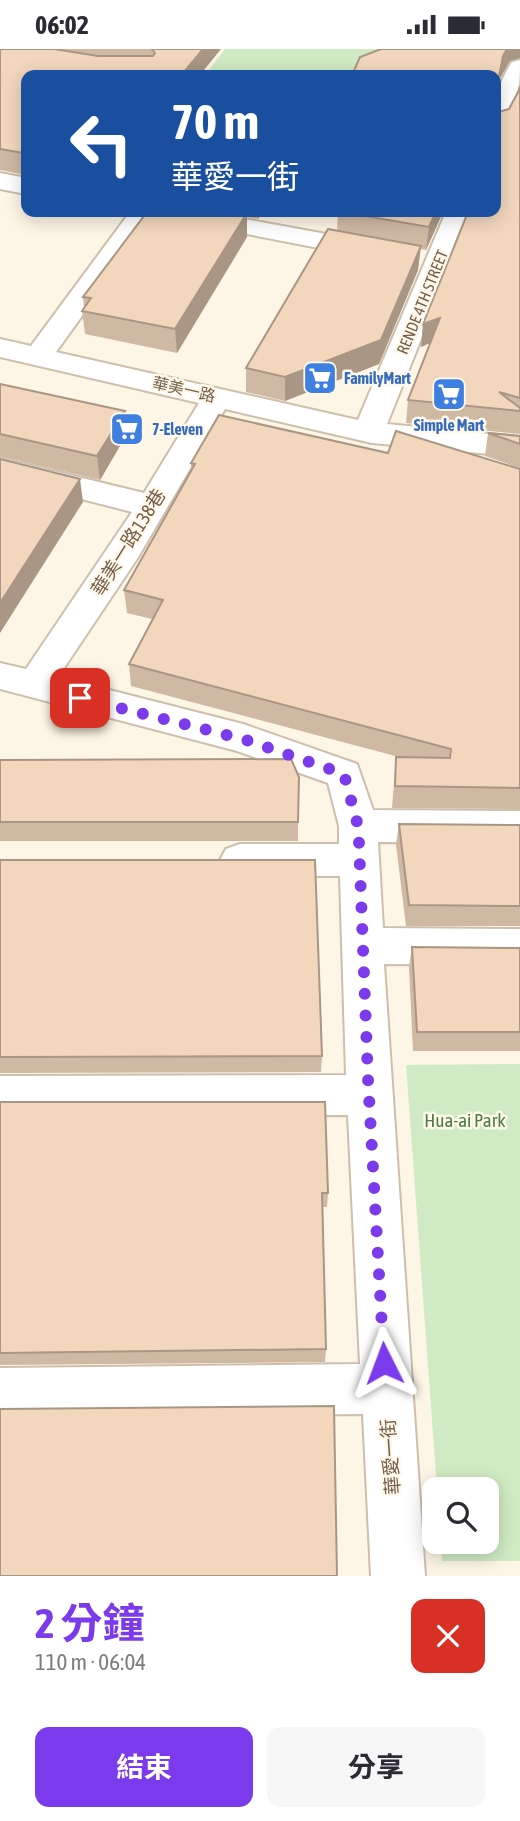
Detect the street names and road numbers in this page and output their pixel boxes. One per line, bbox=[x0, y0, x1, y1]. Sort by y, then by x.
street label: RENDE 4TH STREET bbox=[393, 247, 451, 357]
street label: 華美一路 bbox=[151, 373, 217, 405]
street label: 華美一路138巷 bbox=[86, 485, 170, 599]
street label: 華愛一街 bbox=[376, 1418, 404, 1496]

